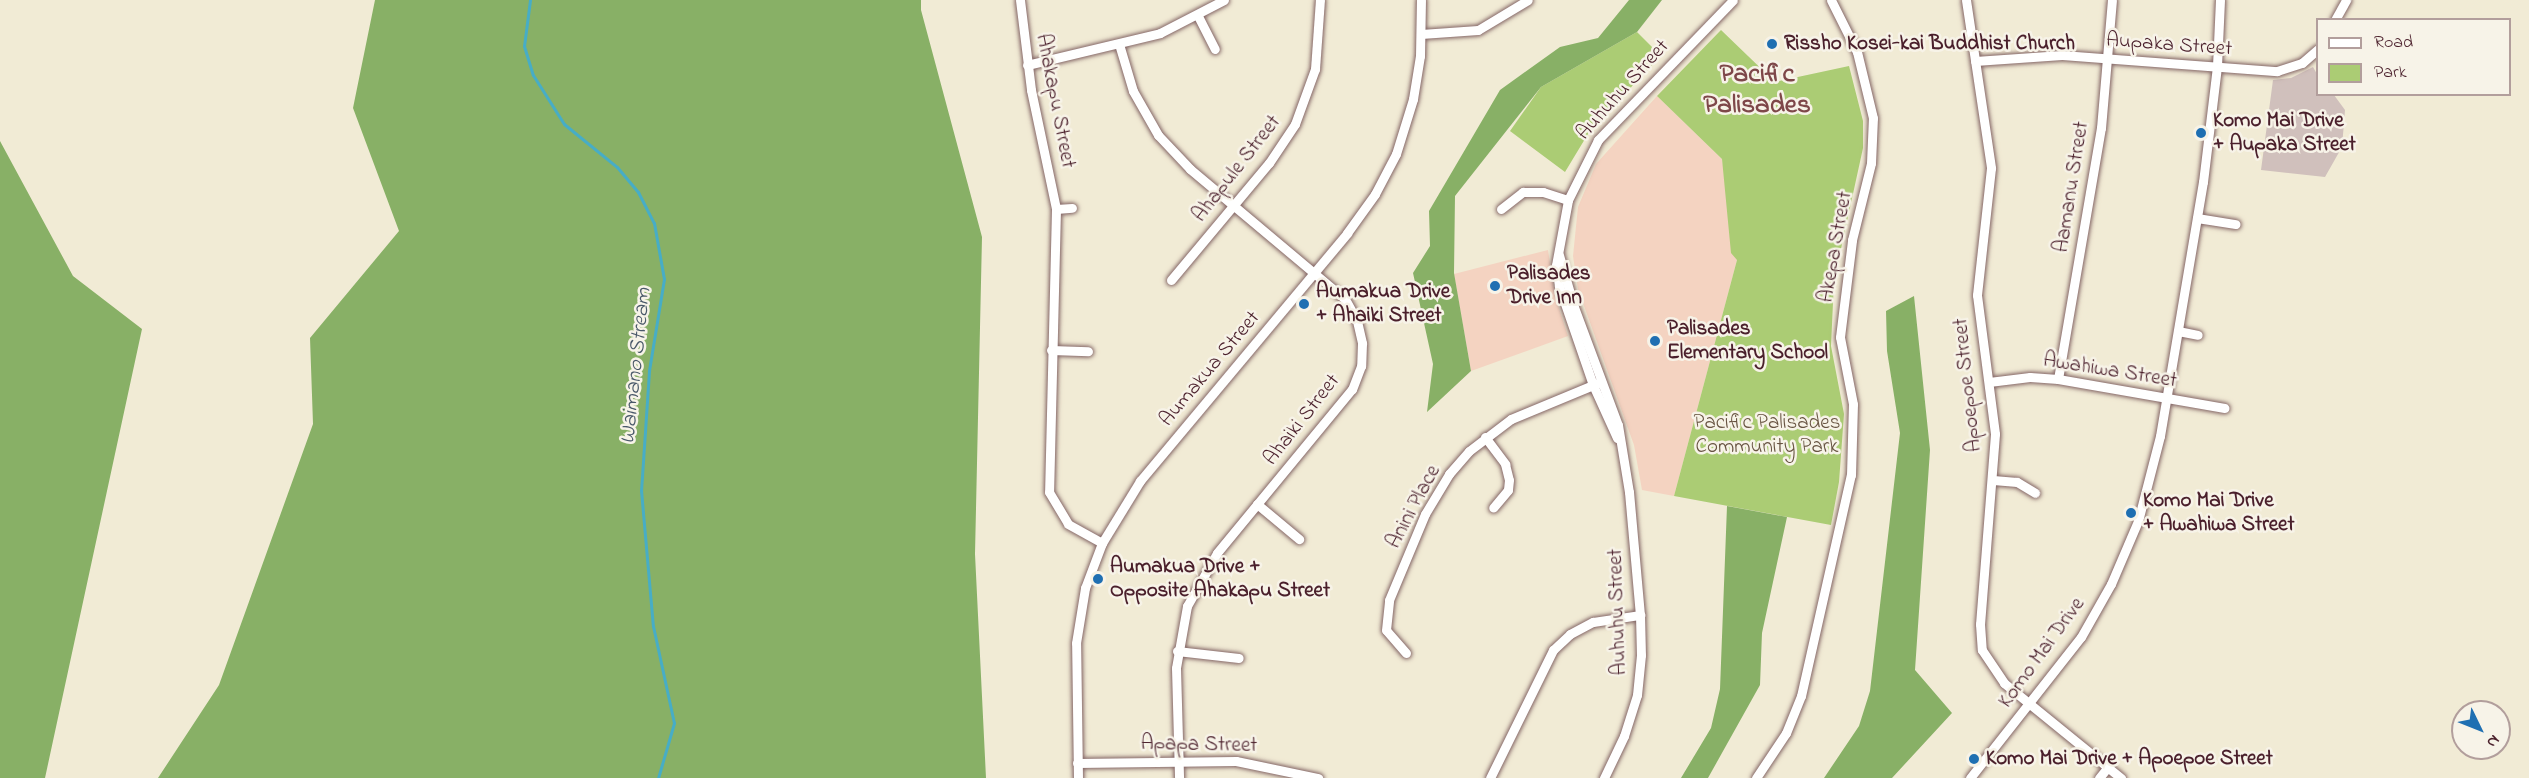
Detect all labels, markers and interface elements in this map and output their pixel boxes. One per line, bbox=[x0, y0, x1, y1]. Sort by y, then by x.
legend bbox=[2316, 18, 2511, 96]
street label: Aupaka Street bbox=[2105, 28, 2233, 62]
text: Road bbox=[2374, 30, 2413, 56]
place label: Rissho Kosei-kai Buddhist Church bbox=[1784, 31, 2075, 57]
street label: Ahakapu Street bbox=[1030, 32, 1080, 170]
street label: Auhuhu Street bbox=[1571, 34, 1675, 146]
marker: Rissho Kosei-kai Buddhist Church bbox=[1765, 37, 1779, 51]
district label: Pacific Palisades bbox=[1703, 58, 1811, 121]
text: Park bbox=[2374, 60, 2407, 86]
place label: Komo Mai Drive + Aupaka Street bbox=[2213, 108, 2356, 158]
street label: Ahapule Street bbox=[1187, 111, 1287, 227]
street label: Aamanu Street bbox=[2049, 120, 2095, 254]
marker: Komo Mai Drive + Aupaka Street bbox=[2194, 126, 2208, 140]
street label: Akepa Street bbox=[1814, 189, 1858, 305]
place label: Palisades Drive Inn bbox=[1507, 261, 1590, 311]
place label: Aumakua Drive + Ahaiki Street bbox=[1316, 279, 1450, 329]
marker: Palisades Drive Inn bbox=[1488, 279, 1502, 293]
water label: Waimano Stream bbox=[616, 287, 658, 445]
marker: Aumakua Drive + Ahaiki Street bbox=[1297, 297, 1311, 311]
street label: Aumakua Street bbox=[1154, 306, 1266, 432]
place label: Palisades Elementary School bbox=[1667, 316, 1828, 366]
street label: Apoepoe Street bbox=[1948, 317, 1988, 453]
marker: Palisades Elementary School bbox=[1648, 334, 1662, 348]
street label: Awahiwa Street bbox=[2041, 348, 2179, 394]
street label: Ahaiki Street bbox=[1258, 369, 1346, 471]
park label: Pacific Palisades Community Park bbox=[1694, 410, 1840, 460]
street label: Anini Place bbox=[1382, 461, 1446, 553]
place label: Komo Mai Drive + Awahiwa Street bbox=[2143, 488, 2295, 538]
marker: Komo Mai Drive + Awahiwa Street bbox=[2124, 506, 2138, 520]
street label: Auhuhu Street bbox=[1603, 548, 1633, 676]
place label: Aumakua Drive + Opposite Ahakapu Street bbox=[1110, 554, 1330, 604]
marker: Aumakua Drive + Opposite Ahakapu Street bbox=[1091, 572, 1105, 586]
street label: Komo Mai Drive bbox=[1993, 593, 2091, 713]
north arrow bbox=[2451, 700, 2511, 760]
text: N bbox=[2480, 729, 2505, 753]
street label: Apapa Street bbox=[1140, 731, 1258, 759]
place label: Komo Mai Drive + Apoepoe Street bbox=[1986, 746, 2273, 772]
marker: Komo Mai Drive + Apoepoe Street bbox=[1967, 752, 1981, 766]

